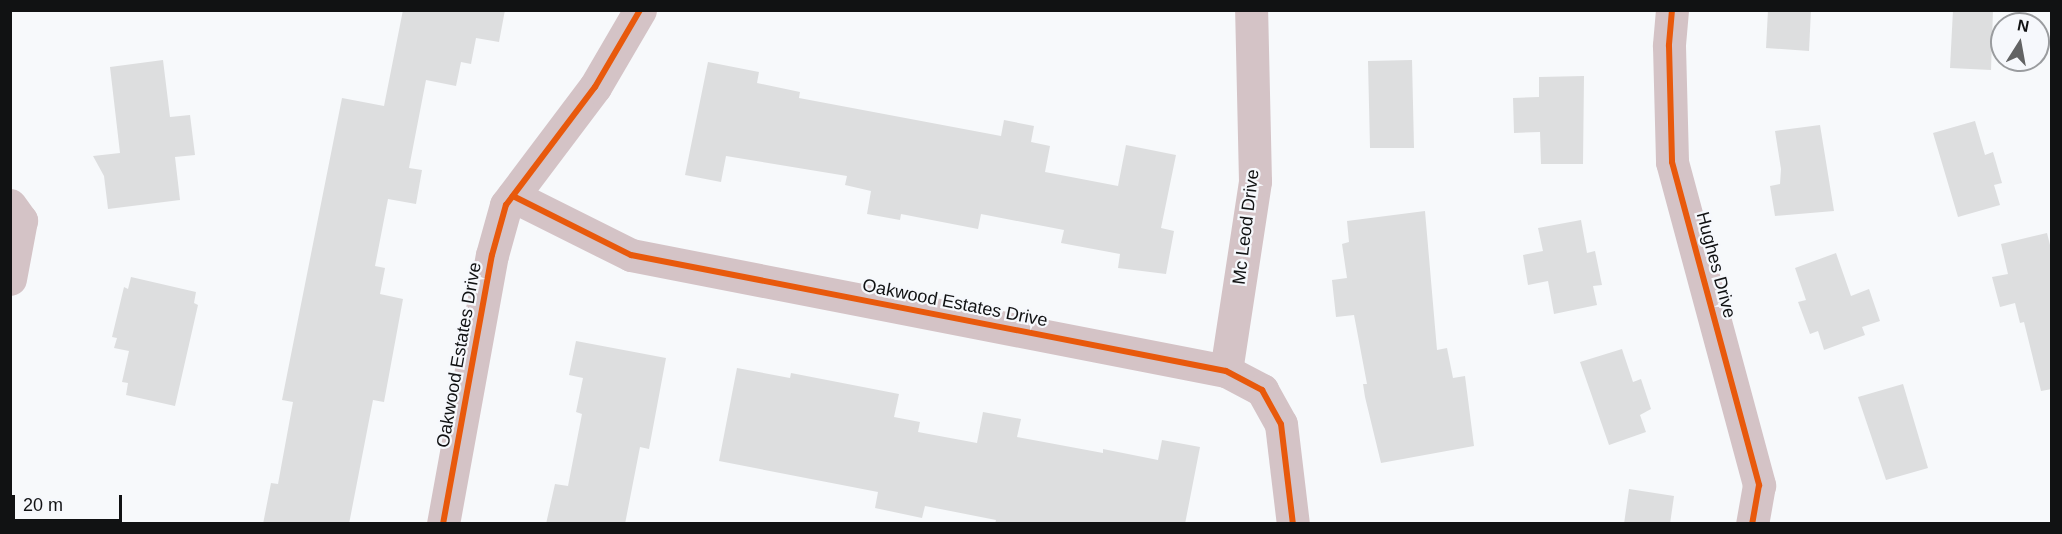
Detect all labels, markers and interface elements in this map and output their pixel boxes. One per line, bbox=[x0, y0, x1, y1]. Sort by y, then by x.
north arrow bbox=[1990, 12, 2050, 72]
text: N bbox=[2016, 16, 2030, 35]
street label: Mc Leod Drive bbox=[1228, 168, 1264, 286]
street label: Hughes Drive bbox=[1691, 210, 1741, 320]
street label: Oakwood Estates Drive bbox=[432, 261, 486, 449]
street label: Oakwood Estates Drive bbox=[861, 274, 1049, 332]
scale bar bbox=[15, 483, 124, 521]
text: 20 m bbox=[23, 495, 63, 515]

